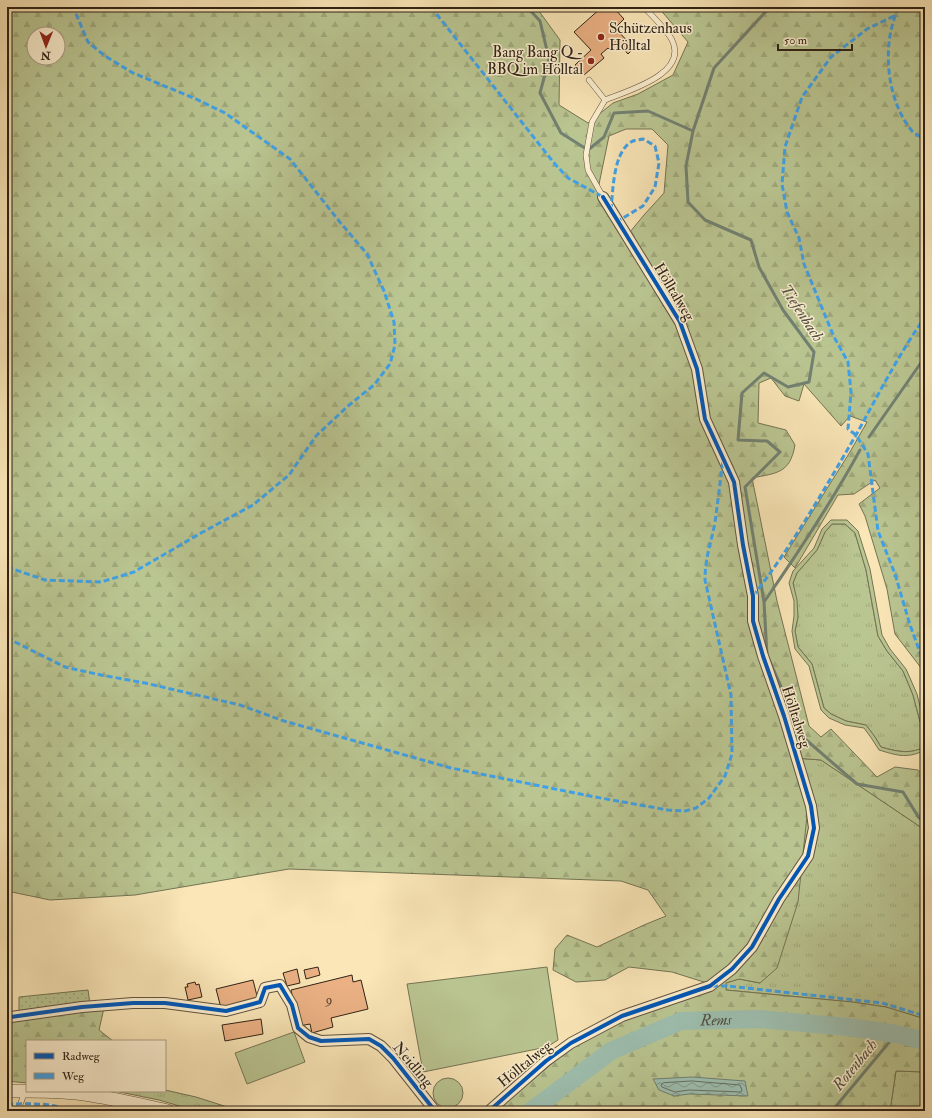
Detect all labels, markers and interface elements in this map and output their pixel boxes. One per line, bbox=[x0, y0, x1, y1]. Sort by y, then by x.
place label: Schützenhaus Hölltal bbox=[609, 19, 692, 55]
north arrow bbox=[26, 26, 66, 66]
scale bar bbox=[778, 26, 852, 52]
marker: Schützenhaus Hölltal bbox=[596, 32, 606, 42]
text: 50 m bbox=[784, 33, 808, 48]
place label: Bang Bang Q - BBQ im Hölltal bbox=[487, 43, 583, 79]
text: N bbox=[40, 49, 52, 62]
marker: Bang Bang Q - BBQ im Hölltal bbox=[586, 56, 596, 66]
street label: Hölltalweg bbox=[649, 260, 699, 325]
water label: Tiefenbach bbox=[776, 281, 828, 345]
street label: Hölltalweg bbox=[777, 683, 815, 751]
house number: 9 bbox=[325, 992, 332, 1008]
water label: Rems bbox=[699, 1010, 732, 1031]
water label: Rotenbach bbox=[827, 1035, 882, 1096]
street label: Hölltalweg bbox=[494, 1036, 556, 1092]
street label: Neidling bbox=[388, 1038, 438, 1092]
legend bbox=[26, 1040, 166, 1092]
text: Radweg bbox=[62, 1049, 101, 1064]
text: Weg bbox=[61, 1069, 85, 1084]

